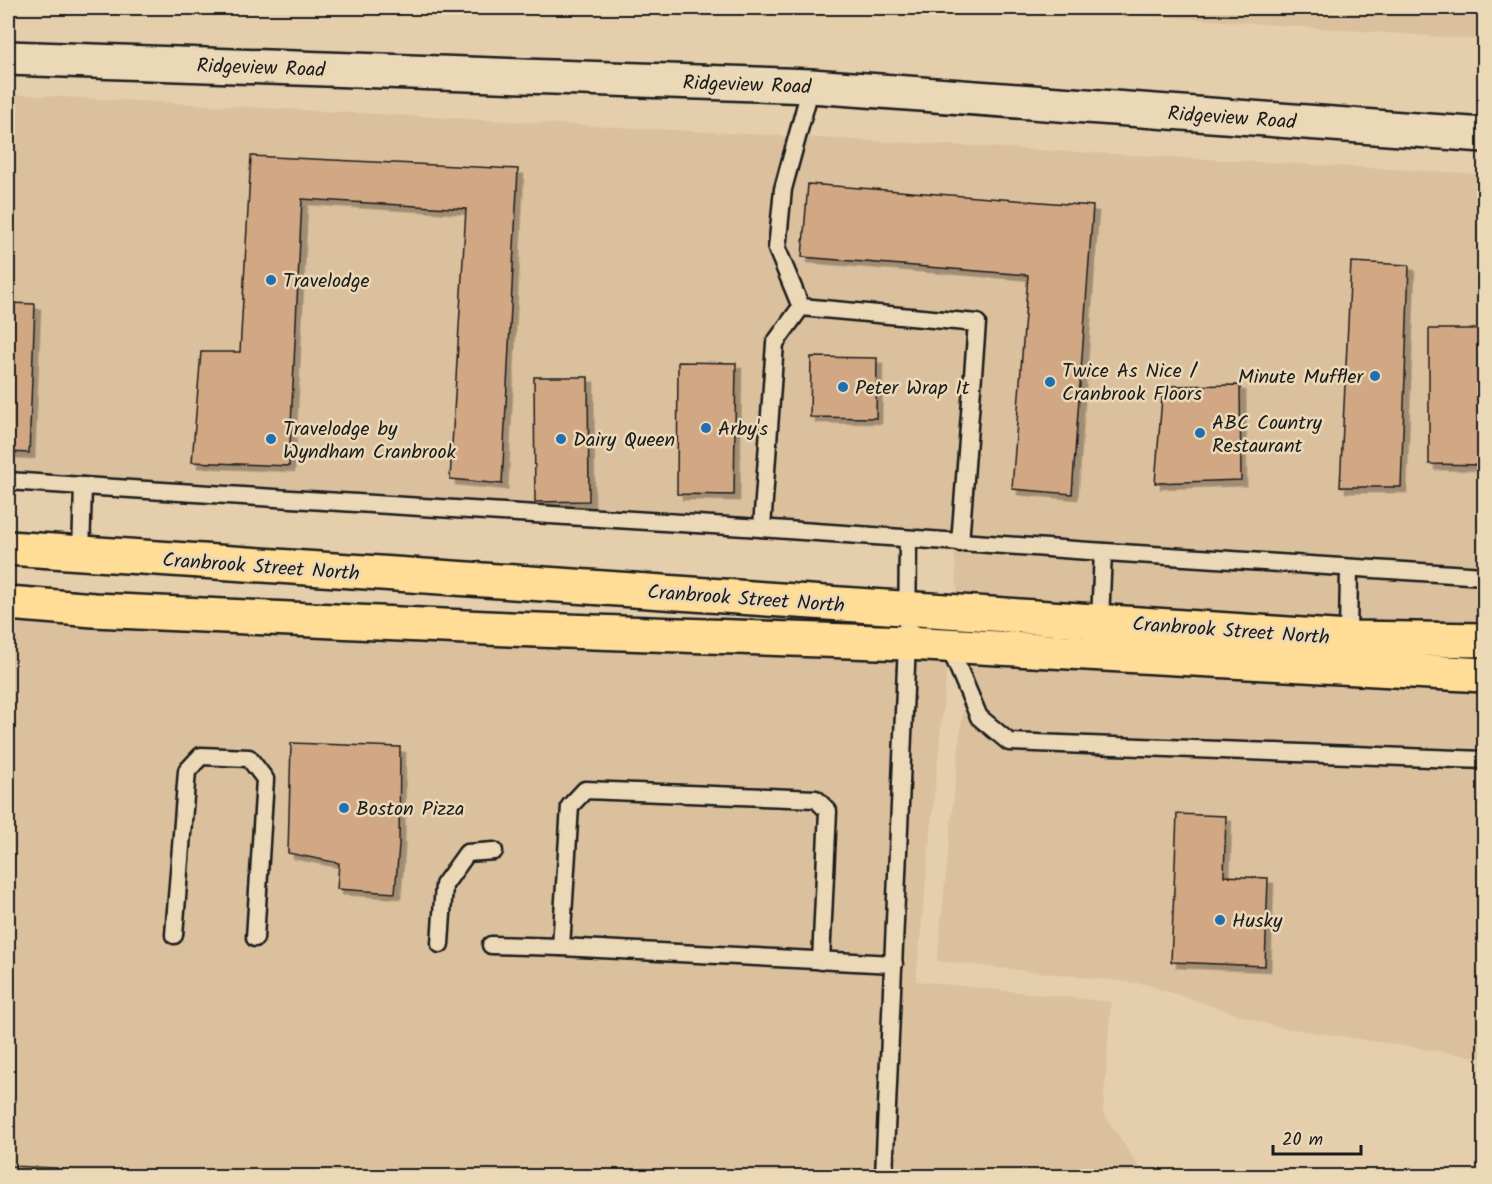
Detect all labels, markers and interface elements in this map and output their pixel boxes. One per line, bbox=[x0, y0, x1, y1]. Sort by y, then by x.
street label: Ridgeview Road bbox=[196, 51, 327, 87]
street label: Ridgeview Road bbox=[682, 68, 813, 104]
street label: Ridgeview Road bbox=[1167, 99, 1298, 140]
place label: Travelodge bbox=[283, 266, 370, 298]
marker: Travelodge bbox=[264, 273, 278, 287]
place label: Twice As Nice / Cranbrook Floors bbox=[1062, 356, 1202, 411]
place label: Minute Muffler bbox=[1238, 362, 1364, 394]
marker: Minute Muffler bbox=[1368, 369, 1382, 383]
place label: Peter Wrap It bbox=[855, 373, 970, 405]
marker: Twice As Nice / Cranbrook Floors bbox=[1043, 375, 1057, 389]
marker: Peter Wrap It bbox=[836, 380, 850, 394]
place label: ABC Country Restaurant bbox=[1212, 408, 1323, 463]
place label: Travelodge by Wyndham Cranbrook bbox=[283, 414, 457, 469]
place label: Arby's bbox=[718, 414, 769, 446]
marker: Arby's bbox=[699, 421, 713, 435]
place label: Dairy Queen bbox=[573, 425, 675, 457]
marker: ABC Country Restaurant bbox=[1193, 426, 1207, 440]
marker: Travelodge by Wyndham Cranbrook bbox=[264, 432, 278, 446]
marker: Dairy Queen bbox=[554, 432, 568, 446]
street label: Cranbrook Street North bbox=[161, 545, 361, 591]
street label: Cranbrook Street North bbox=[646, 577, 846, 623]
street label: Cranbrook Street North bbox=[1131, 609, 1331, 655]
place label: Boston Pizza bbox=[356, 794, 464, 826]
marker: Boston Pizza bbox=[337, 801, 351, 815]
place label: Husky bbox=[1232, 906, 1283, 938]
marker: Husky bbox=[1213, 913, 1227, 927]
scale bar bbox=[1273, 1118, 1362, 1156]
text: 20 m bbox=[1282, 1126, 1323, 1155]

